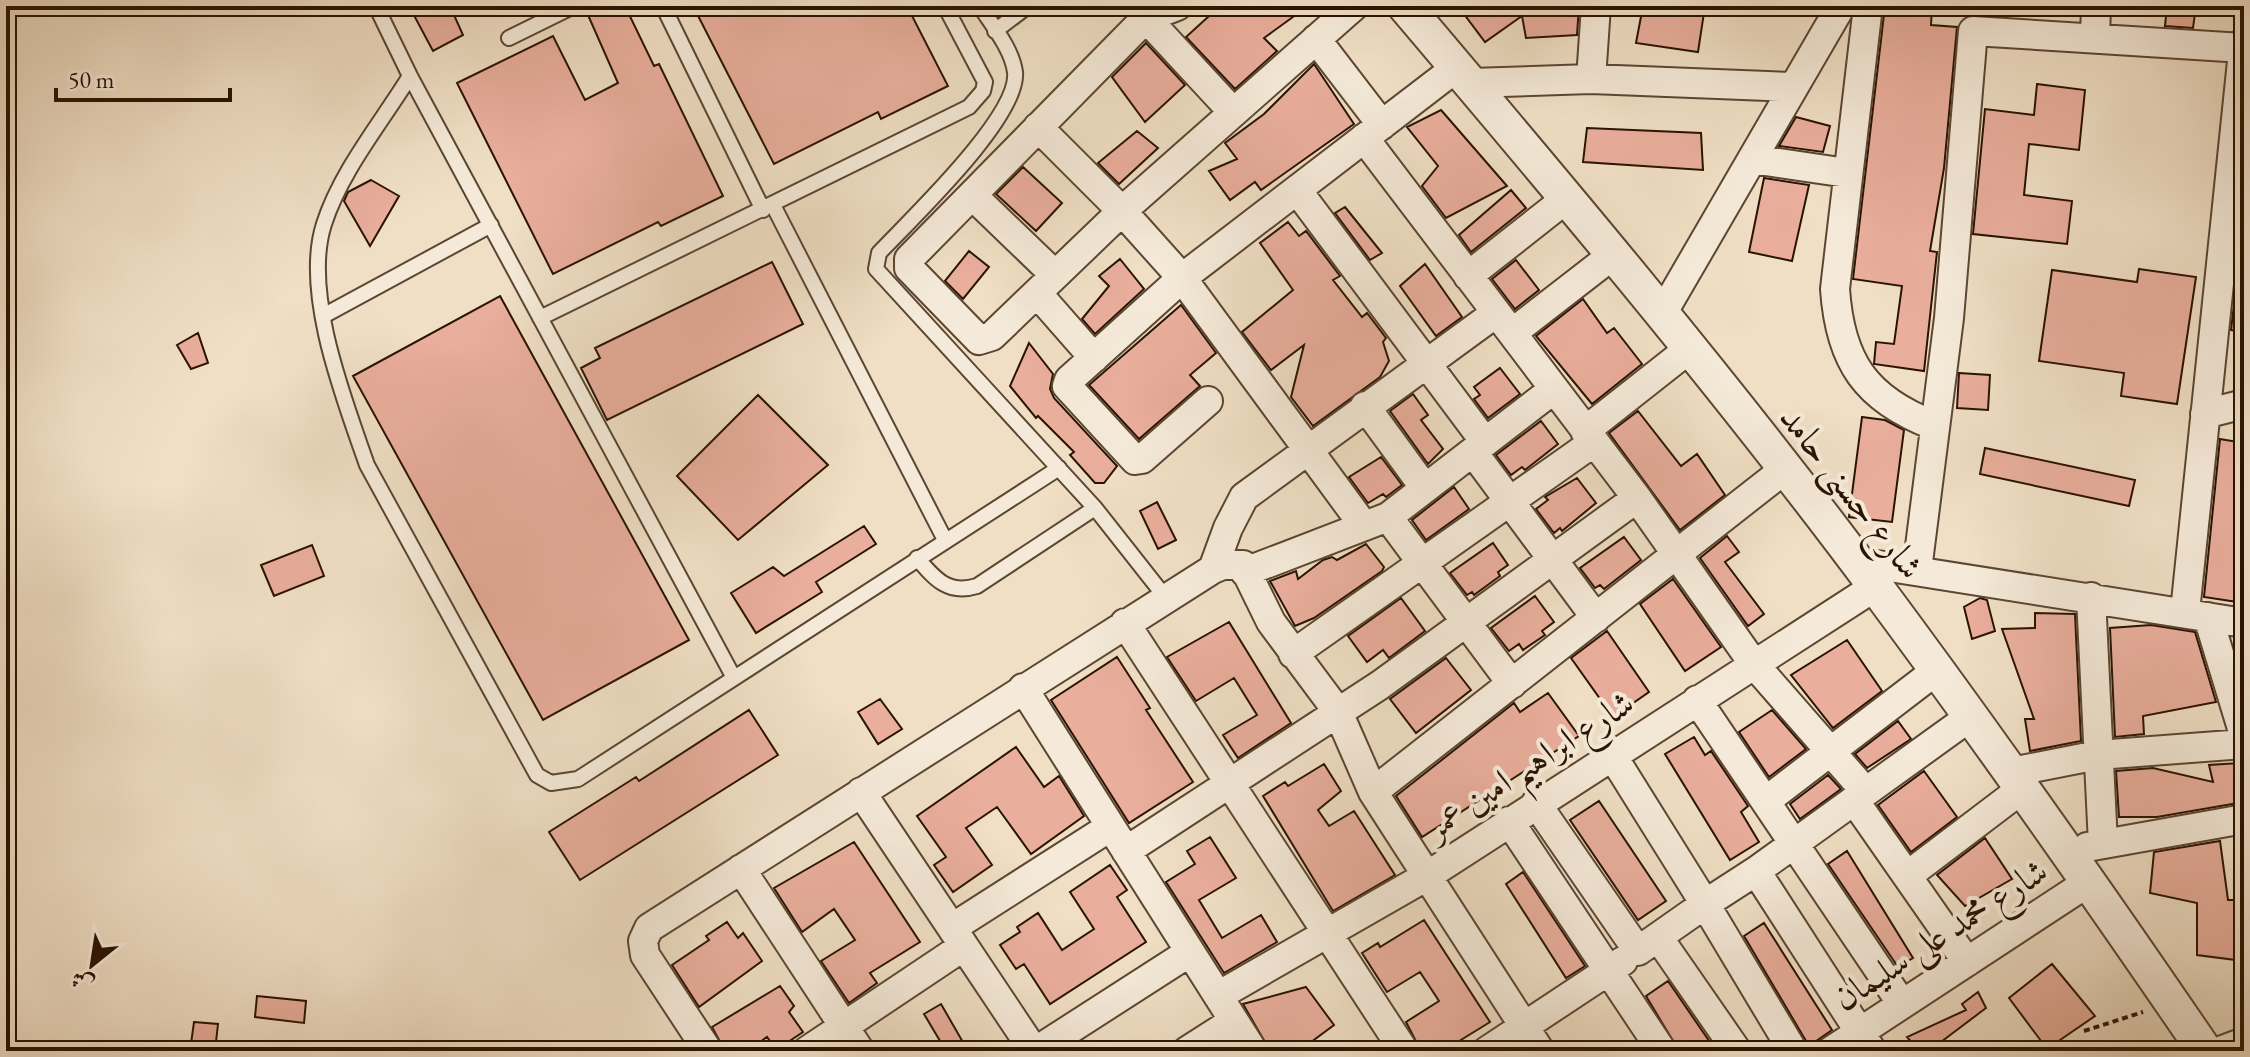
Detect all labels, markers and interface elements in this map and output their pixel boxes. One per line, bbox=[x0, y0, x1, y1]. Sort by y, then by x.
scale bar bbox=[56, 52, 230, 102]
text: 50 m bbox=[68, 64, 115, 95]
street label: شارع حسنى حامد bbox=[1764, 396, 1935, 593]
street label: شارع ابراهيم امين عمر bbox=[1412, 679, 1649, 861]
street label: شارع محمد على سليمان bbox=[1824, 847, 2060, 1027]
north arrow bbox=[52, 925, 132, 1005]
text: ش bbox=[66, 964, 99, 1000]

